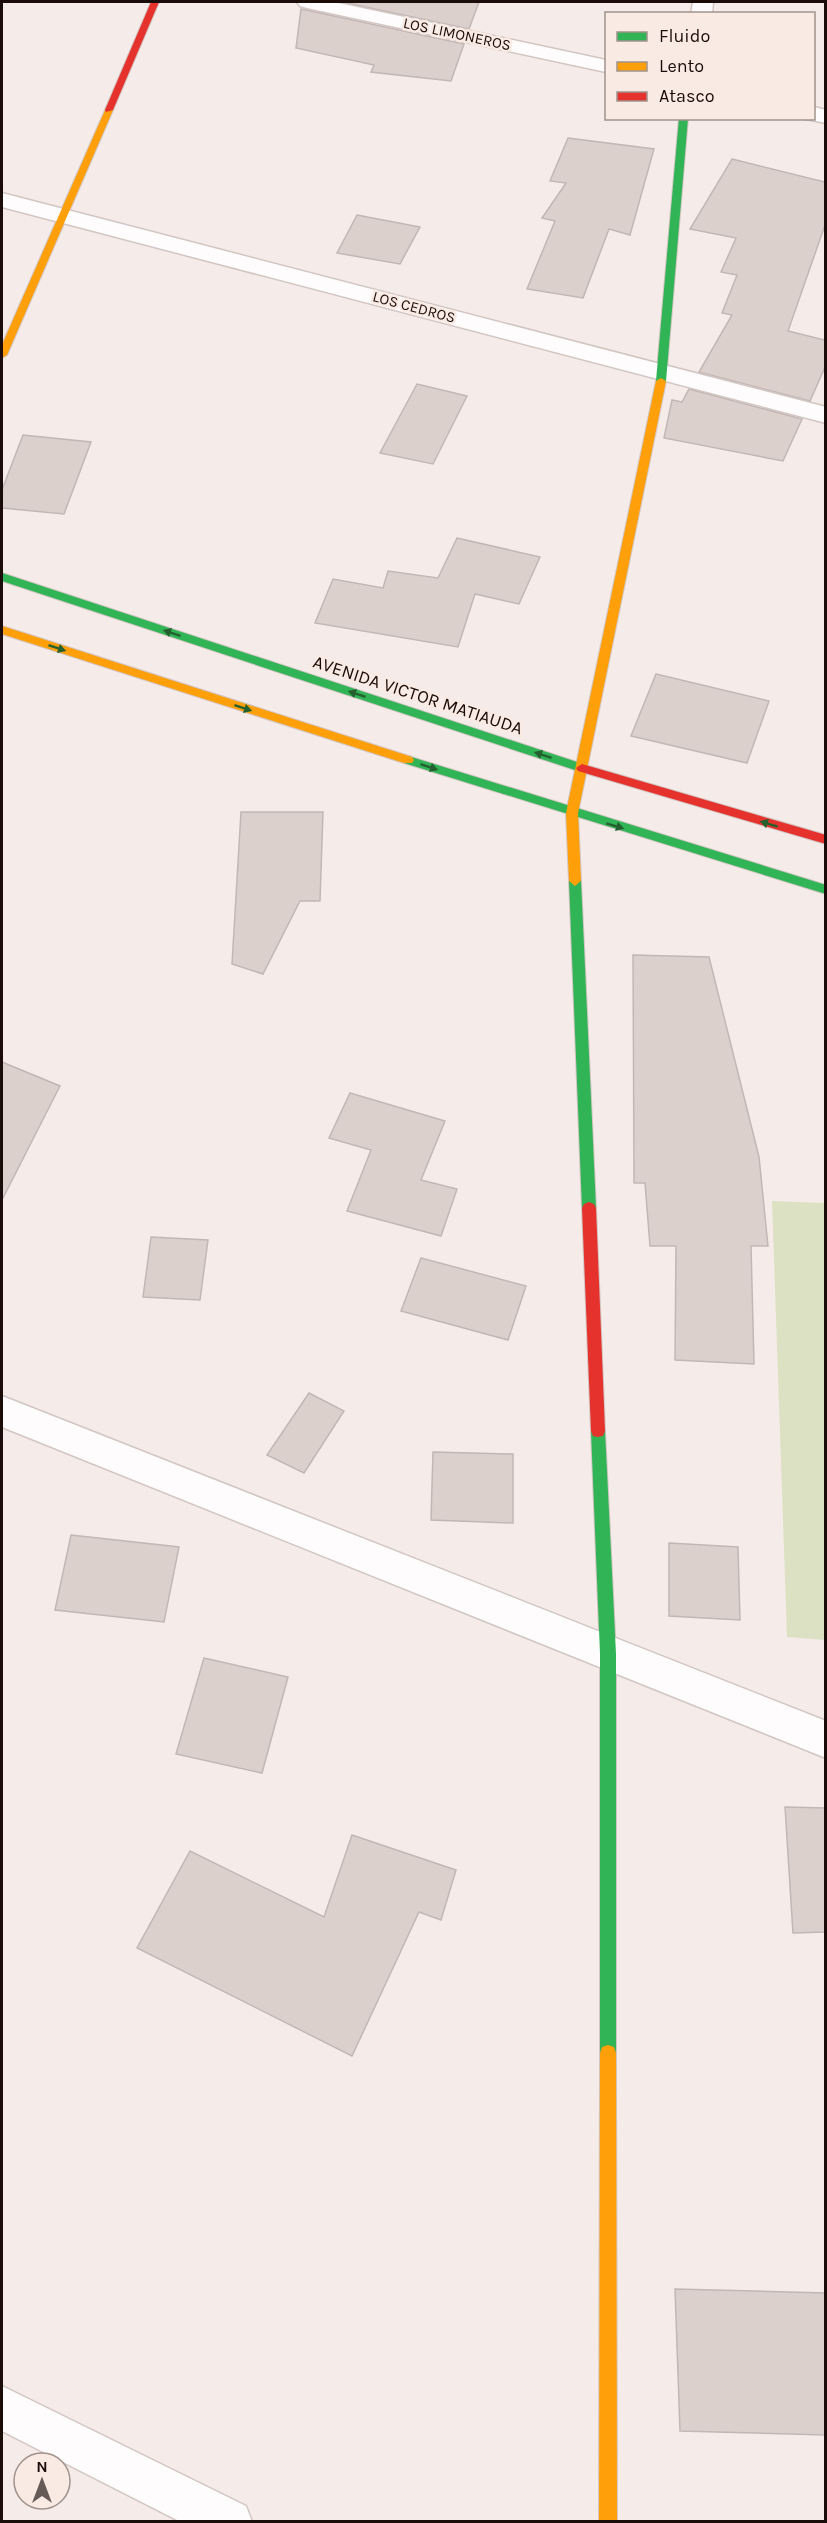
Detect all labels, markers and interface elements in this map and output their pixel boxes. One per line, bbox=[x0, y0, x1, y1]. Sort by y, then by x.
legend bbox=[605, 12, 815, 120]
street label: LOS LIMONEROS bbox=[402, 14, 512, 54]
text: Fluido bbox=[659, 25, 710, 47]
text: Lento bbox=[659, 55, 704, 77]
text: Atasco bbox=[659, 85, 715, 107]
street label: LOS CEDROS bbox=[371, 287, 457, 327]
one-way arrow bbox=[163, 628, 181, 637]
one-way arrow bbox=[48, 644, 66, 654]
street label: AVENIDA VICTOR MATIAUDA bbox=[310, 651, 526, 739]
one-way arrow bbox=[348, 689, 366, 698]
one-way arrow bbox=[234, 704, 252, 713]
one-way arrow bbox=[534, 750, 552, 759]
one-way arrow bbox=[420, 763, 438, 772]
one-way arrow bbox=[760, 819, 778, 828]
one-way arrow bbox=[606, 822, 624, 831]
north arrow bbox=[12, 2451, 72, 2511]
text: N bbox=[36, 2457, 48, 2476]

